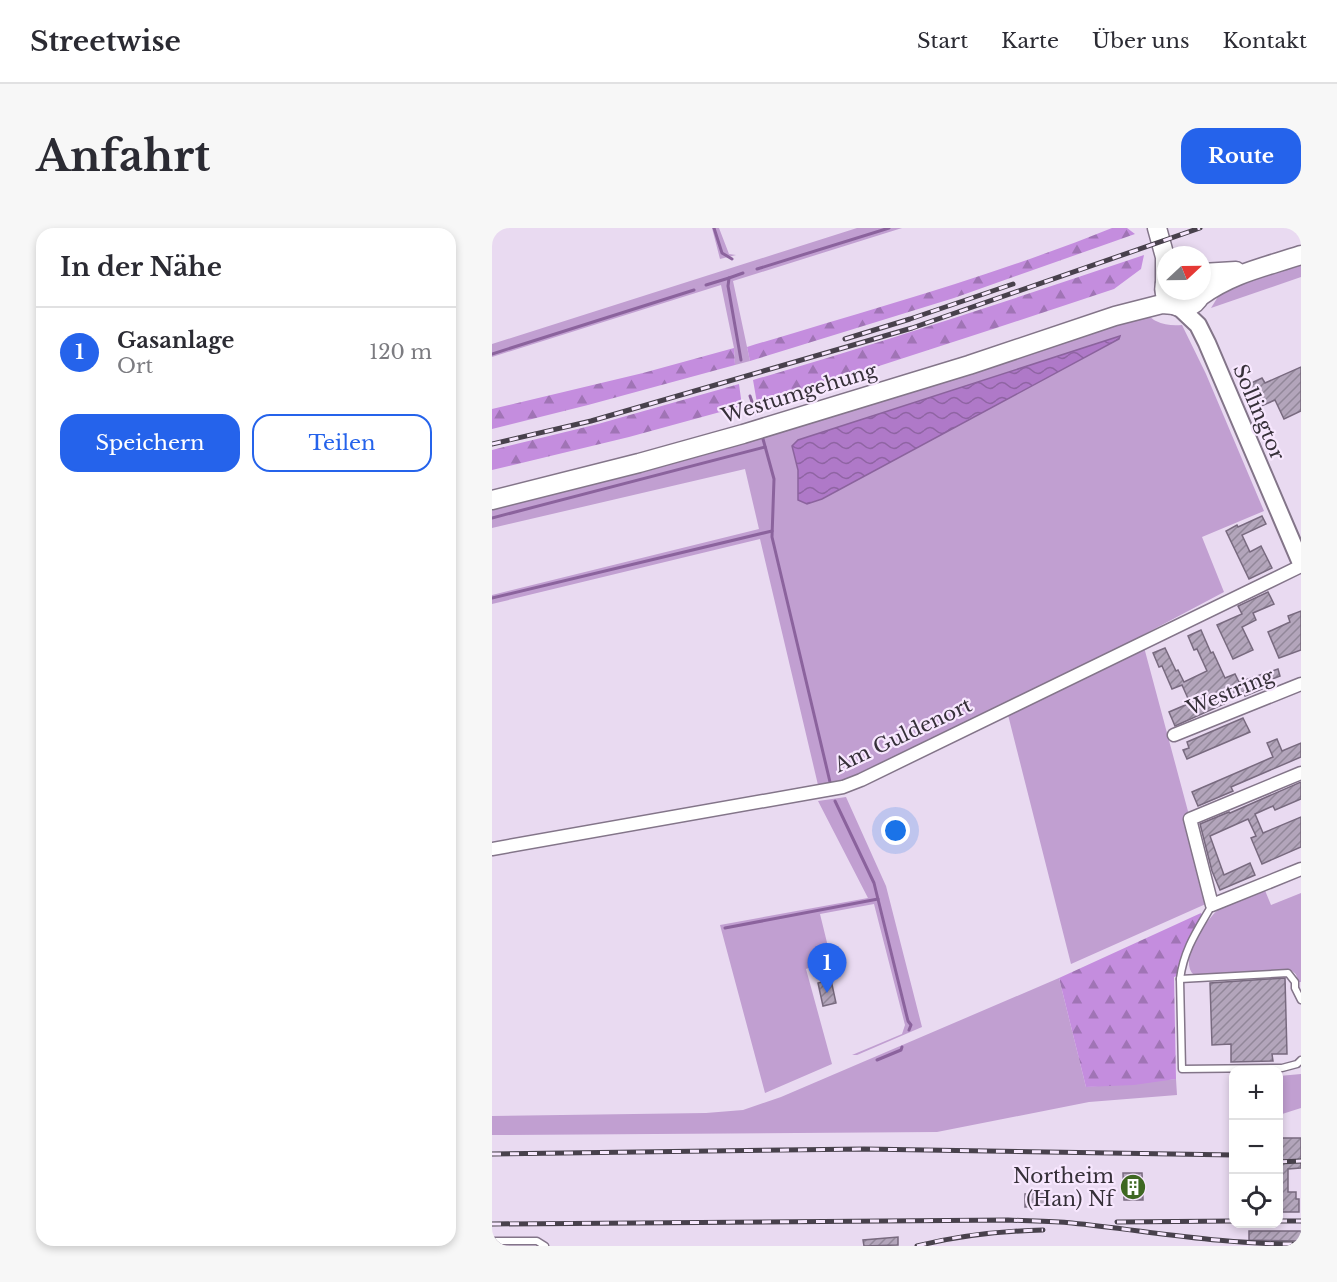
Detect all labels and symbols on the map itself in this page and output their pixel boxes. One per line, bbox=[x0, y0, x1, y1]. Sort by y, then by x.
north arrow bbox=[1157, 246, 1211, 300]
street label: Westumgehung bbox=[717, 358, 881, 428]
street label: Sollingtor bbox=[1228, 360, 1290, 464]
street label: Westring bbox=[1182, 663, 1278, 721]
street label: Am Guldenort bbox=[830, 692, 976, 778]
your location bbox=[881, 816, 910, 845]
pin: 1 bbox=[808, 944, 846, 993]
place label: Northeim (Han) Nf bbox=[1013, 1164, 1117, 1211]
building icon: Northeim (Han) Nf bbox=[1118, 1172, 1148, 1202]

